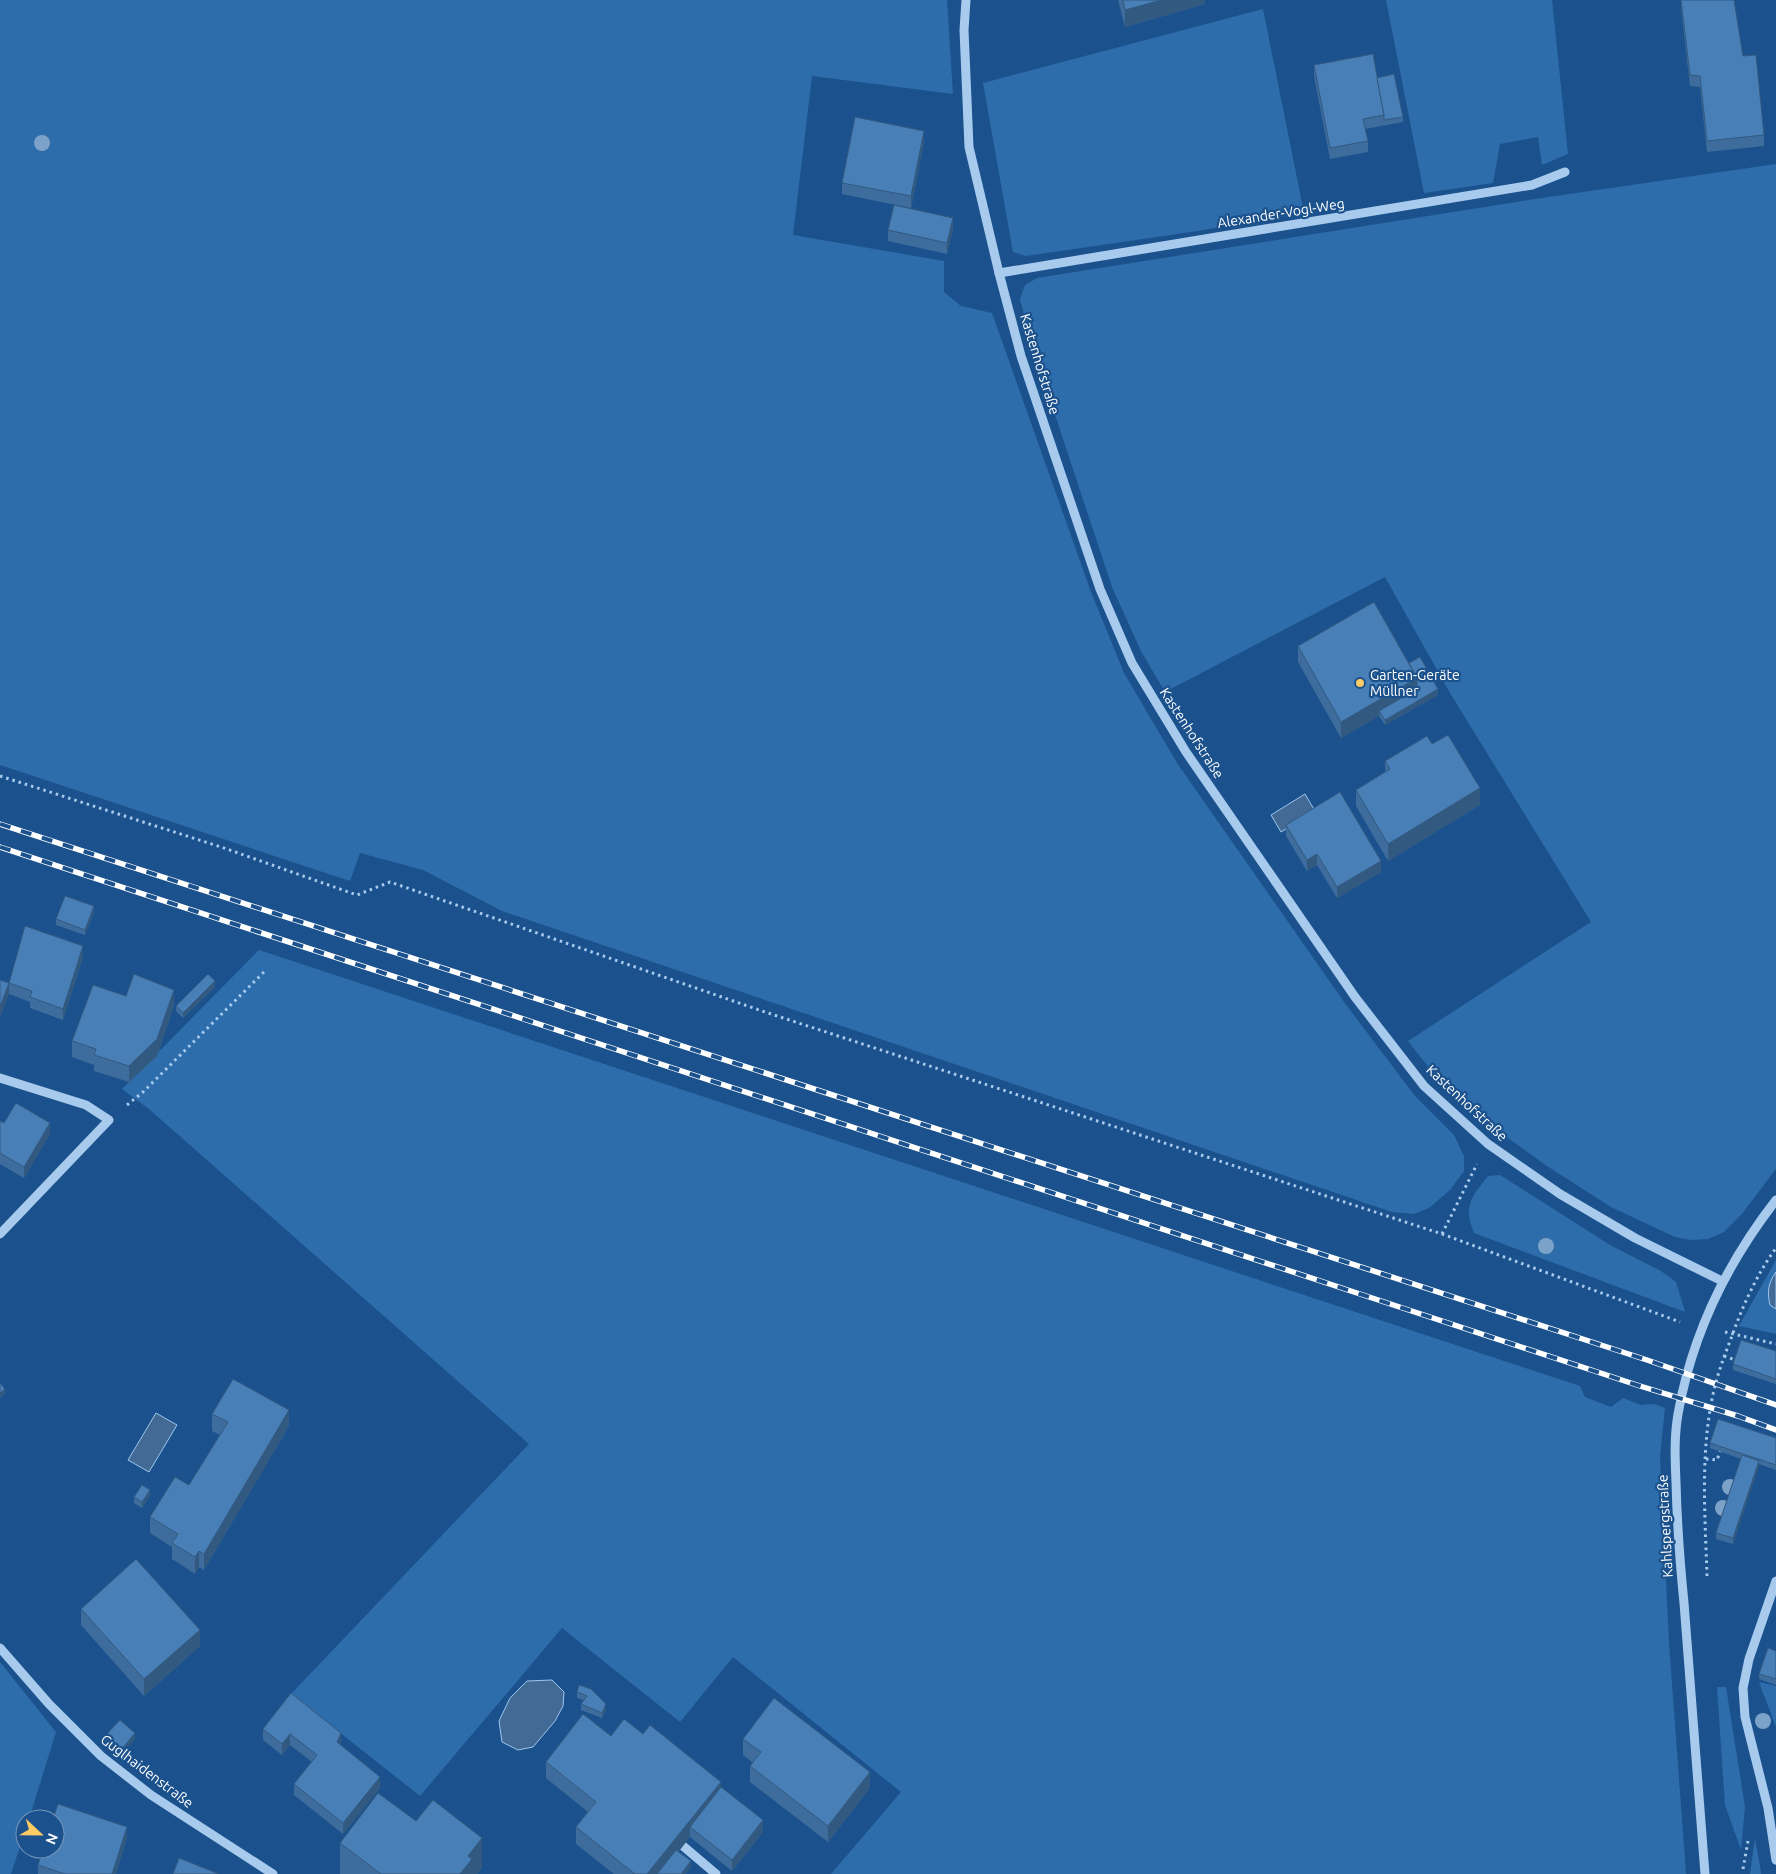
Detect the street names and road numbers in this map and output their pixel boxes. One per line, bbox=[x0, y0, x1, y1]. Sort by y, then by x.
street label: Alexander-Vogl-Weg bbox=[1216, 195, 1346, 231]
street label: Kastenhofstraße bbox=[1017, 312, 1063, 416]
street label: Kastenhofstraße bbox=[1157, 685, 1227, 781]
street label: Kastenhofstraße bbox=[1423, 1061, 1511, 1145]
street label: Kahlspergstraße bbox=[1654, 1474, 1676, 1578]
street label: Guglhaidenstraße bbox=[98, 1731, 196, 1811]

